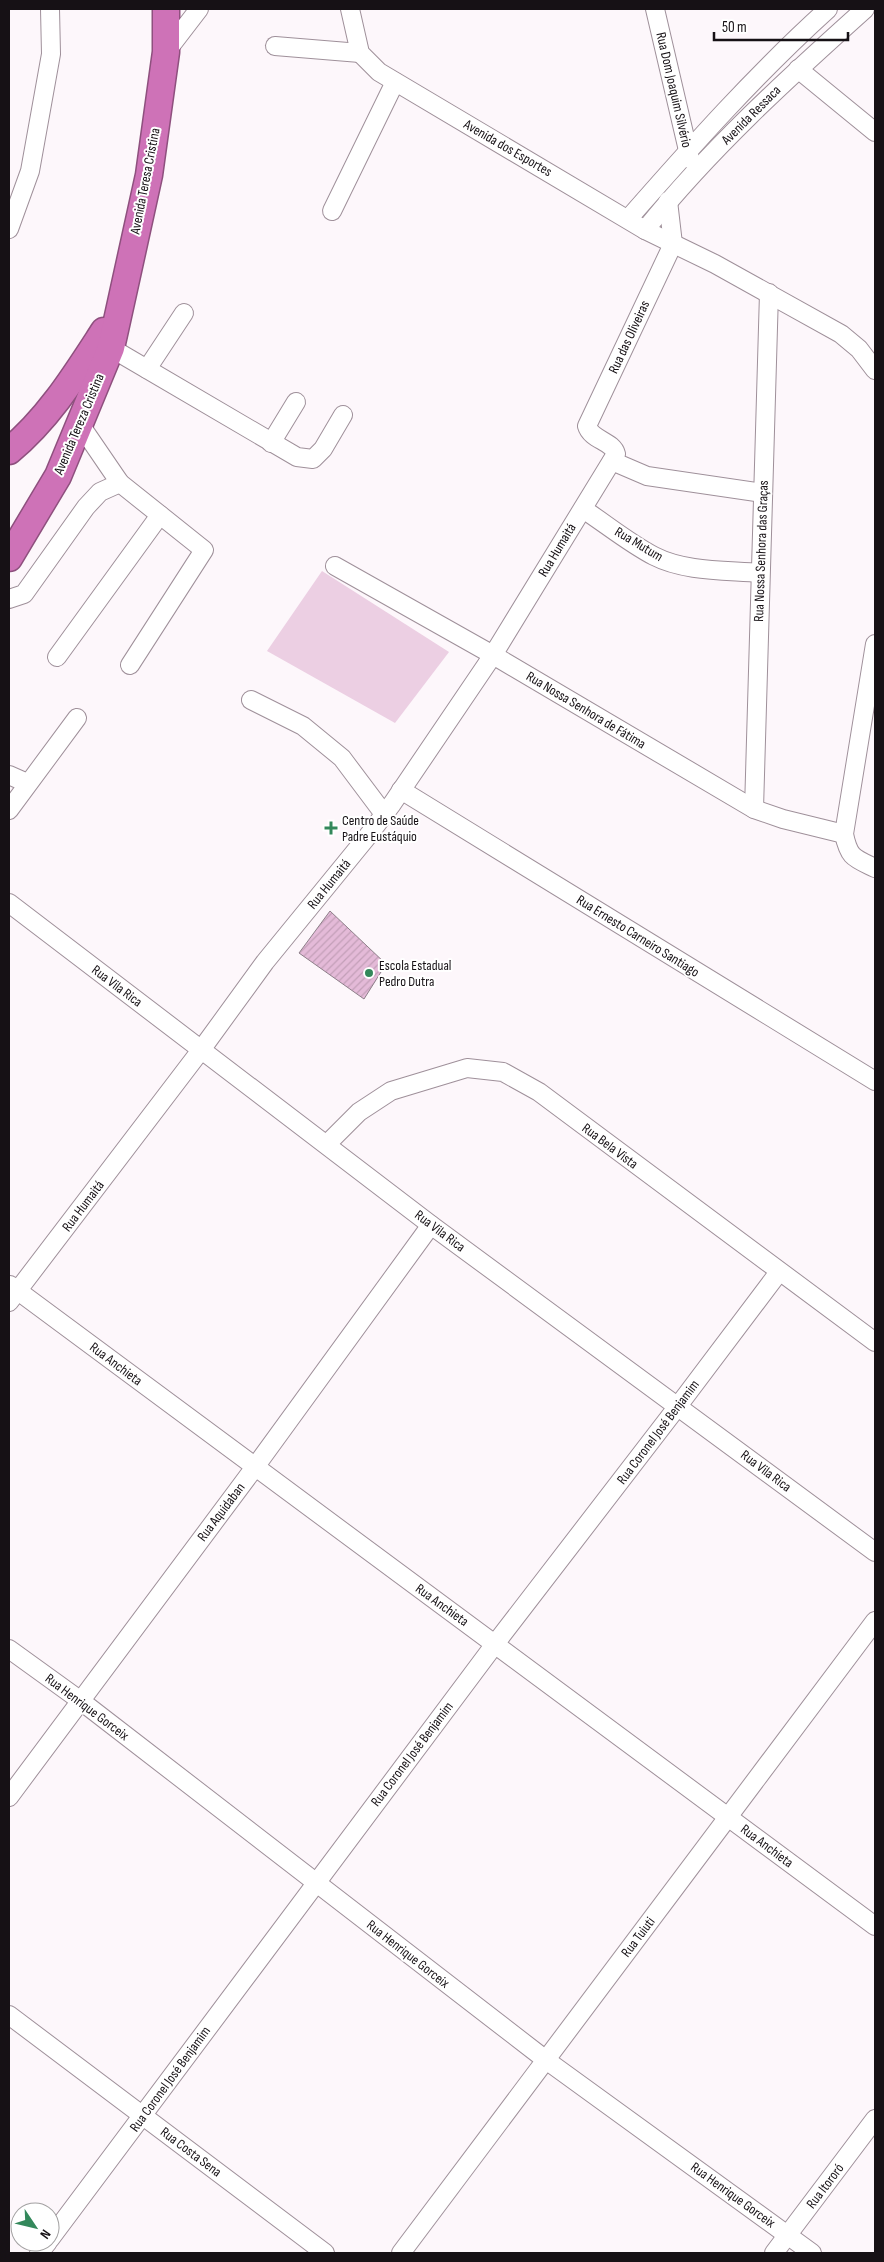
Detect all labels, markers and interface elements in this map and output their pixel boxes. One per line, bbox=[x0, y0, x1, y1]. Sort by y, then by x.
scale bar bbox=[714, 10, 848, 42]
text: 50 m bbox=[722, 18, 747, 37]
street label: Rua Dom Joaquim Silvério bbox=[652, 31, 696, 150]
street label: Avenida Ressaca bbox=[717, 82, 784, 149]
street label: Avenida dos Esportes bbox=[460, 115, 555, 180]
street label: Avenida Teresa Cristina bbox=[126, 126, 164, 237]
street label: Rua das Oliveiras bbox=[605, 298, 653, 376]
street label: Avenida Tereza Cristina bbox=[50, 371, 108, 478]
street label: Rua Nossa Senhora das Graças bbox=[750, 480, 772, 622]
street label: Rua Humaitá bbox=[534, 520, 580, 580]
street label: Rua Mutum bbox=[612, 523, 666, 565]
street label: Rua Nossa Senhora de Fátima bbox=[523, 668, 649, 752]
place label: Centro de Saúde Padre Eustáquio bbox=[342, 812, 419, 845]
marker: Centro de Saúde Padre Eustáquio bbox=[324, 821, 338, 835]
street label: Rua Humaitá bbox=[304, 856, 354, 912]
street label: Rua Ernesto Carneiro Santiago bbox=[573, 891, 703, 981]
place label: Escola Estadual Pedro Dutra bbox=[379, 957, 451, 990]
street label: Rua Vila Rica bbox=[88, 961, 146, 1011]
marker: Escola Estadual Pedro Dutra bbox=[363, 967, 375, 979]
street label: Rua Bela Vista bbox=[579, 1119, 641, 1173]
street label: Rua Humaitá bbox=[58, 1177, 108, 1235]
street label: Rua Vila Rica bbox=[411, 1206, 469, 1256]
street label: Rua Anchieta bbox=[86, 1339, 146, 1389]
street label: Rua Coronel José Benjamim bbox=[613, 1376, 703, 1488]
street label: Rua Vila Rica bbox=[737, 1446, 795, 1496]
street label: Rua Aquidaban bbox=[194, 1479, 248, 1545]
street label: Rua Anchieta bbox=[412, 1580, 472, 1630]
street label: Rua Henrique Gorceix bbox=[42, 1670, 133, 1744]
street label: Rua Coronel José Benjamim bbox=[367, 1698, 457, 1810]
street label: Rua Anchieta bbox=[737, 1821, 797, 1871]
street label: Rua Tuiuti bbox=[617, 1914, 659, 1960]
street label: Rua Henrique Gorceix bbox=[363, 1916, 453, 1992]
street label: Rua Coronel José Benjamim bbox=[126, 2023, 214, 2135]
street label: Rua Costa Sena bbox=[157, 2123, 225, 2181]
street label: Rua Henrique Gorceix bbox=[687, 2159, 779, 2232]
street label: Rua Itororó bbox=[803, 2160, 848, 2212]
north arrow bbox=[10, 2202, 60, 2252]
text: N bbox=[36, 2226, 54, 2242]

